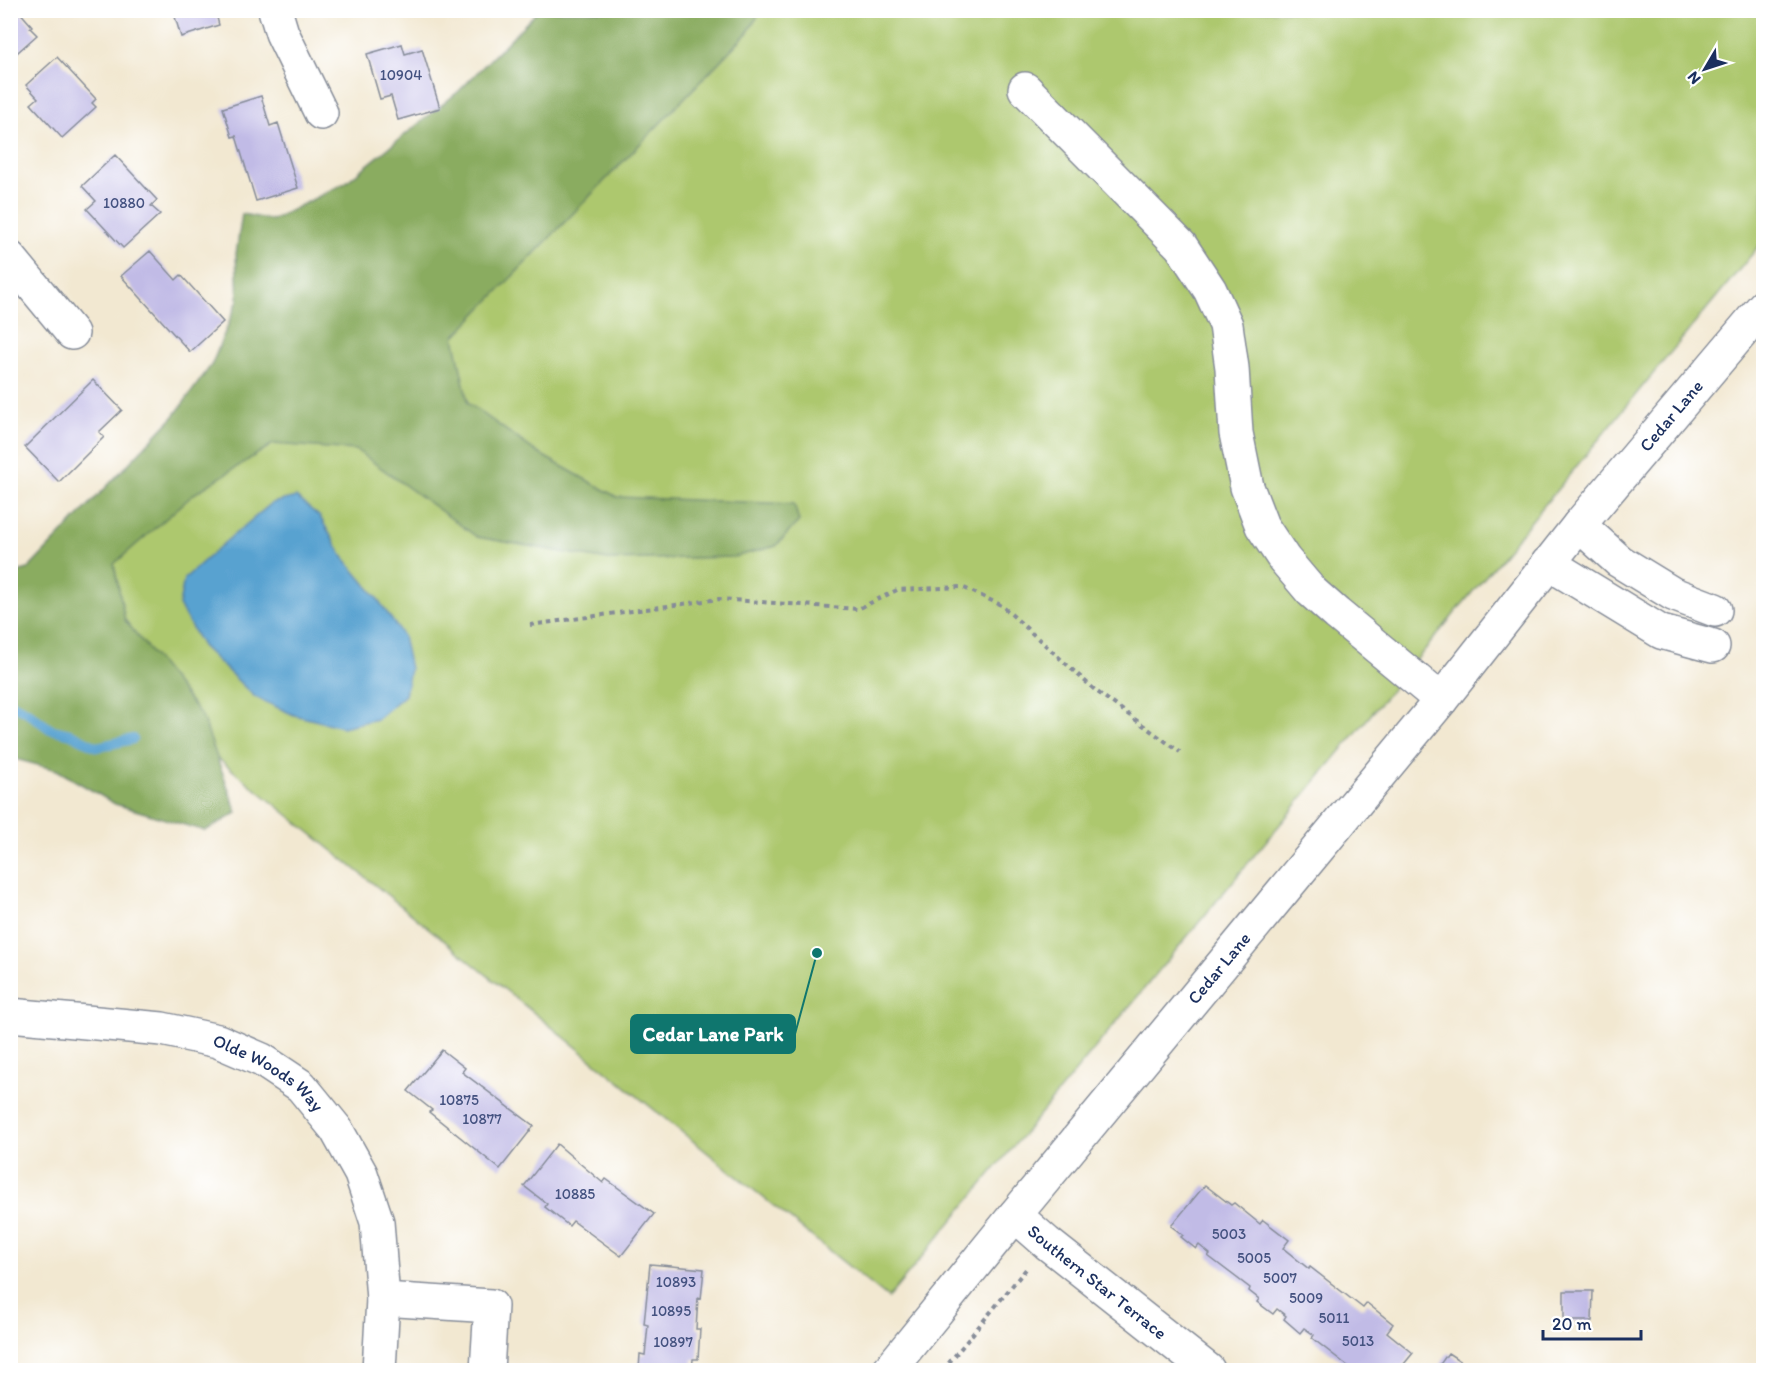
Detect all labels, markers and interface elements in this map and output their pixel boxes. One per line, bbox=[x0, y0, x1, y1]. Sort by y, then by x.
north arrow bbox=[1675, 39, 1735, 99]
house number: 10904 bbox=[380, 66, 422, 84]
text: N bbox=[1683, 68, 1705, 88]
house number: 10880 bbox=[103, 194, 145, 212]
street label: Cedar Lane bbox=[1635, 375, 1708, 456]
street label: Cedar Lane bbox=[1183, 928, 1255, 1009]
callout: Cedar Lane Park bbox=[631, 1015, 795, 1053]
text: Cedar Lane Park bbox=[643, 1022, 784, 1046]
street label: Olde Woods Way bbox=[209, 1029, 329, 1117]
house number: 10875 bbox=[439, 1091, 479, 1109]
house number: 10877 bbox=[462, 1110, 502, 1128]
house number: 10885 bbox=[555, 1185, 595, 1203]
street label: Southern Star Terrace bbox=[1023, 1220, 1171, 1344]
house number: 5003 bbox=[1212, 1225, 1246, 1243]
house number: 5005 bbox=[1237, 1249, 1271, 1267]
house number: 5007 bbox=[1263, 1269, 1297, 1287]
house number: 10893 bbox=[656, 1273, 696, 1291]
house number: 5009 bbox=[1289, 1289, 1323, 1307]
house number: 10895 bbox=[651, 1302, 691, 1320]
scale bar bbox=[1543, 1303, 1640, 1341]
house number: 5011 bbox=[1318, 1309, 1350, 1327]
text: 20 m bbox=[1552, 1313, 1592, 1335]
house number: 5013 bbox=[1342, 1332, 1374, 1350]
house number: 10897 bbox=[653, 1333, 693, 1351]

